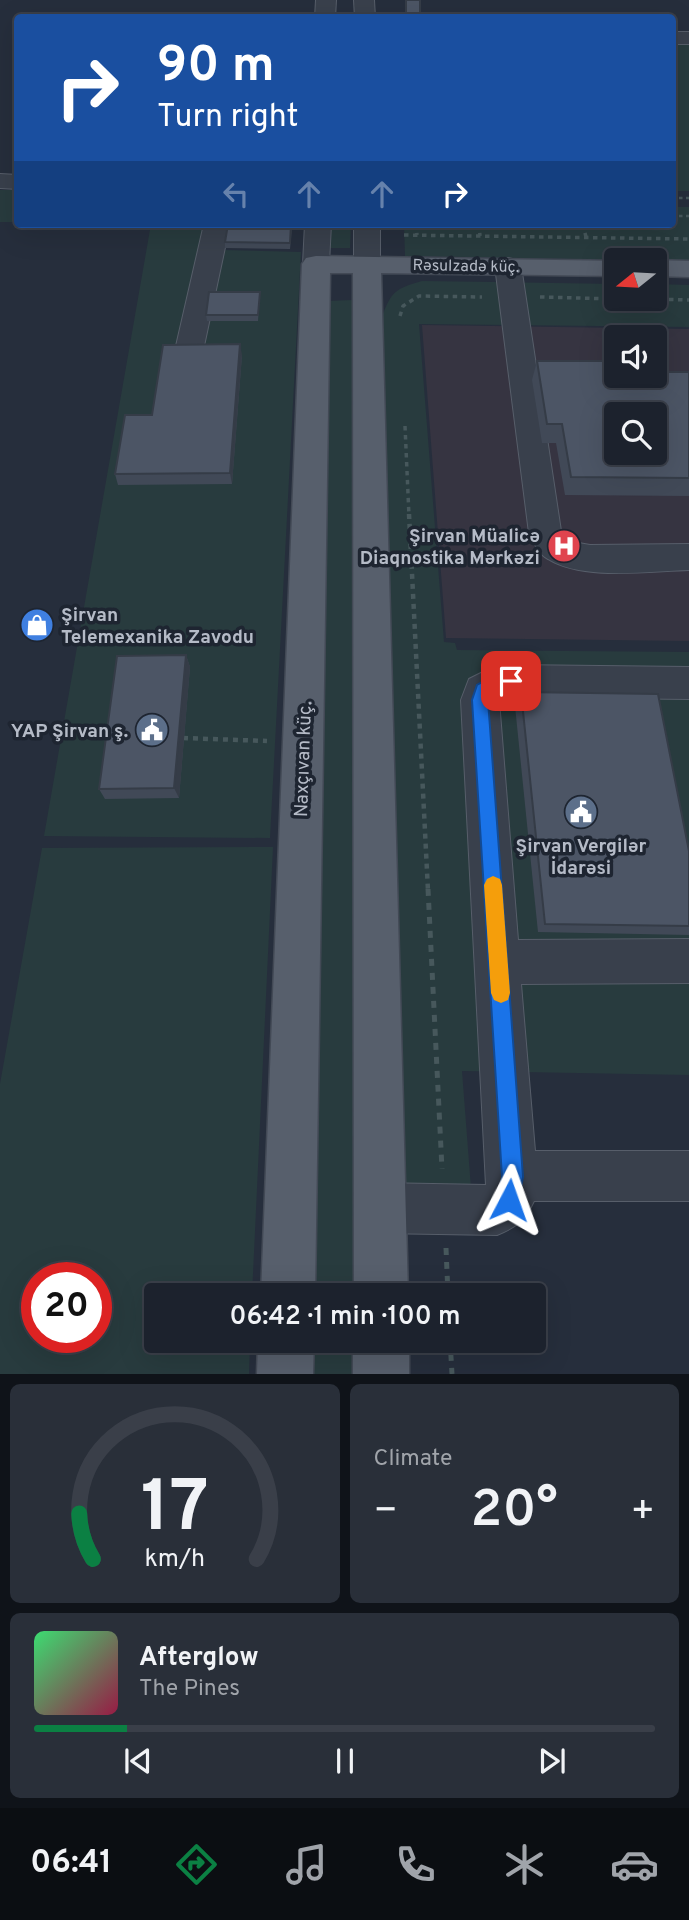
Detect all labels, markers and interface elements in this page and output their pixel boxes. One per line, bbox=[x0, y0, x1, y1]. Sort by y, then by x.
text: 90 m bbox=[157, 37, 275, 99]
icon: right bbox=[42, 42, 133, 133]
text: Turn right bbox=[157, 98, 299, 138]
icon: left bbox=[217, 175, 255, 213]
icon: ahead bbox=[290, 175, 328, 213]
icon: ahead bbox=[363, 175, 401, 213]
icon: right bbox=[436, 175, 474, 213]
north arrow bbox=[604, 248, 667, 312]
map controls bbox=[604, 248, 667, 465]
street label: Rəsulzadə küç. bbox=[412, 256, 520, 278]
button: sound bbox=[604, 325, 667, 388]
button: search bbox=[604, 402, 667, 465]
place label: Şirvan Müalicə Diaqnostika Mərkəzi bbox=[360, 525, 540, 571]
hospital icon: Şirvan Müalicə Diaqnostika Mərkəzi bbox=[545, 527, 583, 565]
place label: Şirvan Telemexanika Zavodu bbox=[61, 604, 254, 650]
shop icon: Şirvan Telemexanika Zavodu bbox=[18, 606, 56, 644]
pin bbox=[481, 651, 541, 711]
icon: arrive bbox=[492, 662, 530, 700]
street label: Naxçıvan küç. bbox=[290, 701, 318, 818]
public building icon: YAP Şirvan ş. bbox=[133, 711, 171, 749]
place label: YAP Şirvan ş. bbox=[11, 720, 128, 744]
public building icon: Şirvan Vergilər İdarəsi bbox=[562, 793, 600, 831]
place label: Şirvan Vergilər İdarəsi bbox=[516, 835, 647, 881]
position arrow bbox=[472, 1163, 546, 1237]
speed limit sign: 20 bbox=[21, 1262, 112, 1353]
text: 06:42 · 1 min · 100 m bbox=[229, 1301, 461, 1334]
text: Climate bbox=[374, 1445, 452, 1474]
text: 17 bbox=[141, 1466, 209, 1558]
text: 20° bbox=[471, 1479, 558, 1545]
text: − bbox=[374, 1488, 398, 1537]
text: + bbox=[630, 1488, 655, 1537]
text: km/h bbox=[144, 1544, 205, 1576]
text: Afterglow bbox=[139, 1642, 259, 1675]
text: The Pines bbox=[139, 1675, 240, 1704]
icon: previous bbox=[119, 1742, 157, 1780]
icon: pause bbox=[326, 1742, 364, 1780]
icon: next bbox=[533, 1742, 571, 1780]
icon: directions bbox=[172, 1840, 221, 1889]
icon: music bbox=[282, 1840, 331, 1889]
icon: phone bbox=[391, 1840, 440, 1889]
icon: climate bbox=[500, 1840, 549, 1889]
icon: car bbox=[610, 1840, 659, 1889]
text: 06:41 bbox=[30, 1844, 112, 1884]

